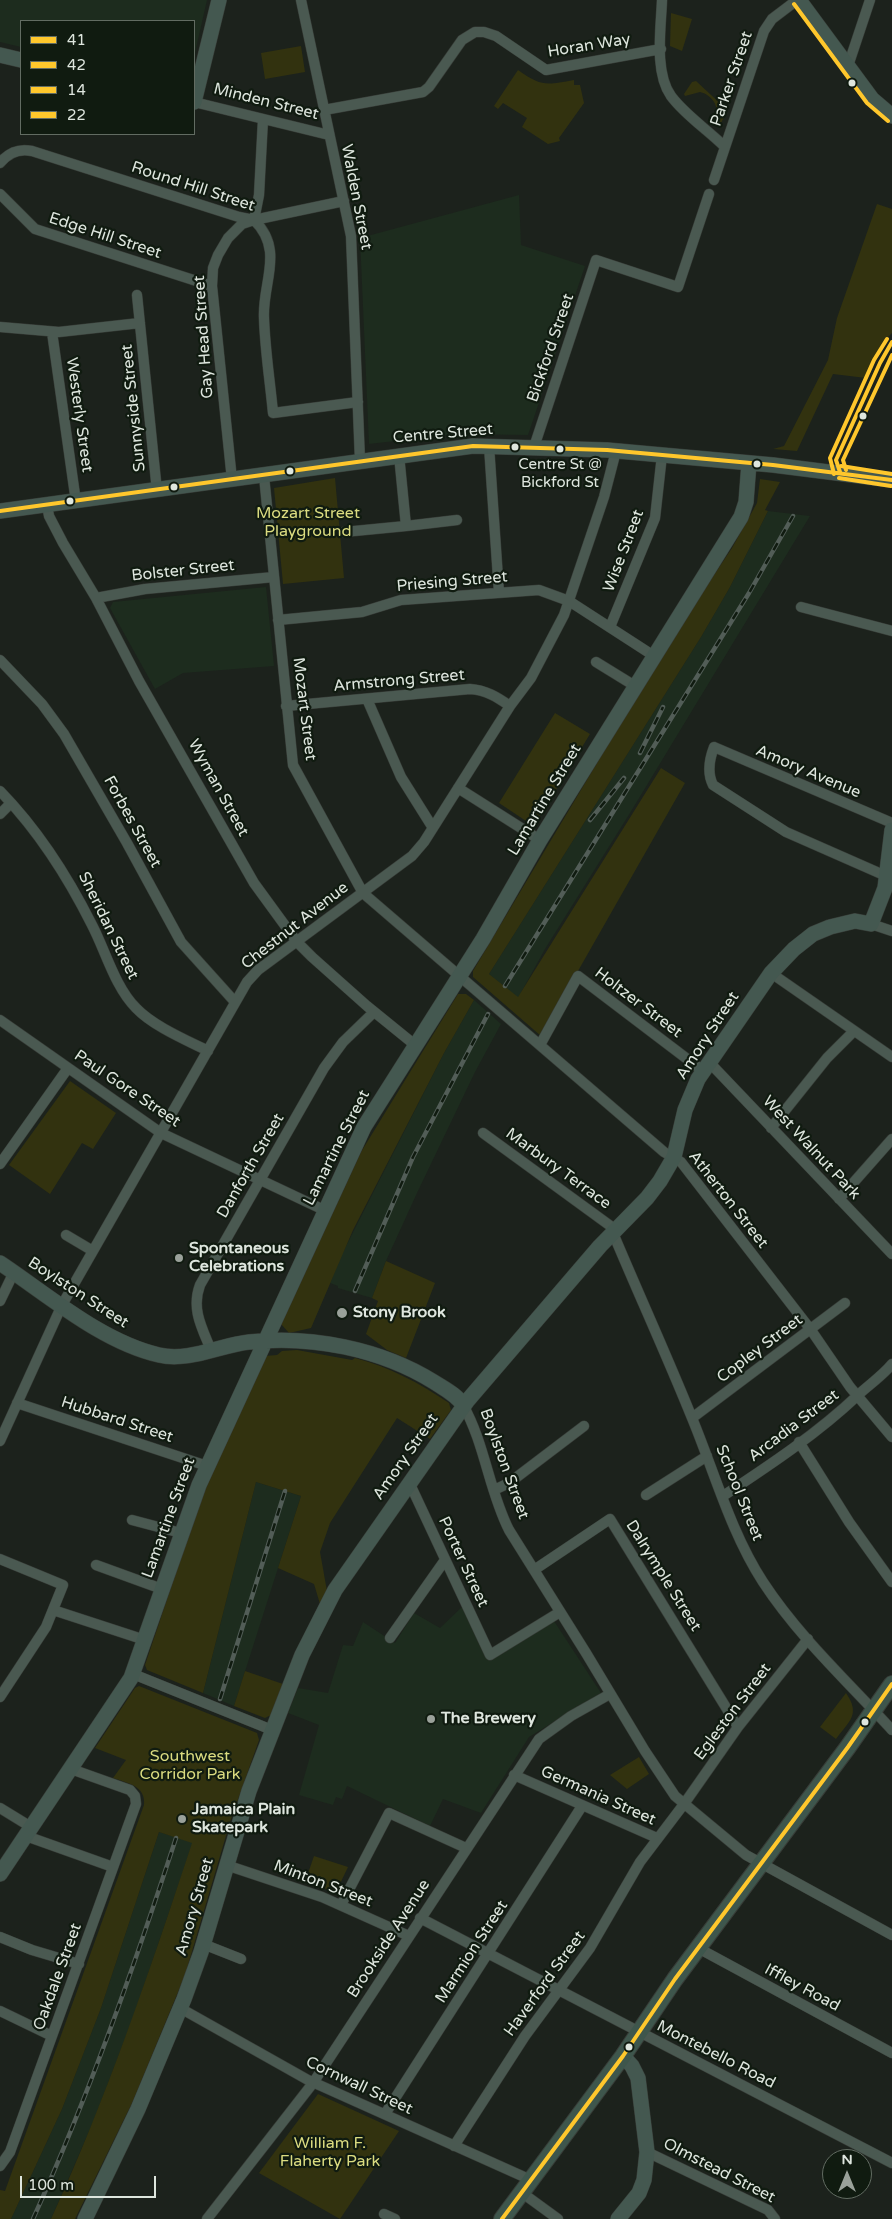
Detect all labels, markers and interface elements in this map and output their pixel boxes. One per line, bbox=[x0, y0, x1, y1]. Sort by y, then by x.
legend bbox=[20, 20, 195, 135]
street label: Parker Street bbox=[707, 29, 757, 129]
street label: Horan Way bbox=[546, 30, 632, 62]
text: 41 bbox=[67, 31, 86, 49]
text: 42 bbox=[67, 56, 86, 74]
unlabelled marker bbox=[847, 78, 857, 88]
street label: Minden Street bbox=[211, 80, 321, 124]
text: 14 bbox=[67, 81, 86, 99]
text: 22 bbox=[67, 106, 86, 124]
street label: Walden Street bbox=[336, 143, 376, 251]
street label: Round Hill Street bbox=[129, 158, 257, 216]
street label: Edge Hill Street bbox=[46, 209, 164, 263]
street label: Gay Head Street bbox=[190, 275, 218, 399]
street label: Bickford Street bbox=[523, 291, 579, 405]
street label: Sunnyside Street bbox=[118, 343, 150, 473]
street label: Westerly Street bbox=[61, 356, 97, 474]
unlabelled marker bbox=[858, 411, 868, 421]
street label: Centre Street bbox=[392, 420, 494, 448]
unlabelled marker bbox=[510, 442, 520, 452]
marker: Centre St @ Bickford St bbox=[555, 444, 565, 454]
place label: Centre St @ Bickford St bbox=[518, 456, 602, 491]
unlabelled marker bbox=[752, 459, 762, 469]
unlabelled marker bbox=[285, 466, 295, 476]
unlabelled marker bbox=[169, 482, 179, 492]
unlabelled marker bbox=[65, 496, 75, 506]
park label: Mozart Street Playground bbox=[256, 504, 360, 542]
street label: Wise Street bbox=[600, 507, 648, 595]
street label: Bolster Street bbox=[131, 556, 235, 586]
street label: Priesing Street bbox=[396, 568, 508, 596]
street label: Mozart Street bbox=[288, 656, 320, 762]
street label: Armstrong Street bbox=[333, 666, 465, 696]
street label: Wyman Street bbox=[183, 736, 253, 840]
street label: Lamartine Street bbox=[504, 741, 586, 859]
street label: Amory Avenue bbox=[753, 741, 863, 803]
street label: Forbes Street bbox=[99, 773, 165, 871]
street label: Sheridan Street bbox=[74, 869, 142, 983]
street label: Chestnut Avenue bbox=[238, 878, 352, 974]
street label: Holtzer Street bbox=[590, 964, 686, 1042]
street label: Amory Street bbox=[672, 988, 744, 1084]
street label: Paul Gore Street bbox=[70, 1046, 184, 1132]
street label: Lamartine Street bbox=[300, 1087, 374, 1209]
street label: West Walnut Park bbox=[758, 1092, 864, 1204]
street label: Danforth Street bbox=[213, 1110, 289, 1222]
street label: Marbury Terrace bbox=[501, 1124, 615, 1214]
street label: Atherton Street bbox=[684, 1148, 772, 1252]
place label: Spontaneous Celebrations bbox=[189, 1239, 289, 1277]
marker: Spontaneous Celebrations bbox=[173, 1252, 185, 1264]
street label: Boylston Street bbox=[24, 1253, 132, 1333]
place label: Stony Brook bbox=[353, 1303, 446, 1323]
marker: Stony Brook bbox=[335, 1306, 349, 1320]
street label: Copley Street bbox=[713, 1311, 807, 1387]
street label: Arcadia Street bbox=[745, 1386, 843, 1466]
street label: Hubbard Street bbox=[59, 1393, 175, 1447]
street label: Boylston Street bbox=[475, 1406, 533, 1522]
street label: Amory Street bbox=[369, 1410, 443, 1504]
street label: School Street bbox=[711, 1442, 767, 1544]
street label: Lamartine Street bbox=[138, 1455, 200, 1581]
street label: Porter Street bbox=[434, 1514, 492, 1610]
street label: Dalrymple Street bbox=[621, 1517, 705, 1635]
street label: Egleston Street bbox=[690, 1660, 776, 1764]
place label: The Brewery bbox=[441, 1709, 536, 1729]
marker: The Brewery bbox=[425, 1713, 437, 1725]
unlabelled marker bbox=[860, 1717, 870, 1727]
park label: Southwest Corridor Park bbox=[139, 1747, 241, 1785]
street label: Germania Street bbox=[538, 1762, 658, 1830]
place label: Jamaica Plain Skatepark bbox=[192, 1800, 295, 1838]
marker: Jamaica Plain Skatepark bbox=[176, 1813, 188, 1825]
street label: Amory Street bbox=[172, 1856, 218, 1958]
street label: Minton Street bbox=[271, 1856, 375, 1912]
street label: Brookside Avenue bbox=[344, 1876, 434, 2002]
street label: Marmion Street bbox=[432, 1897, 512, 2007]
street label: Oakdale Street bbox=[30, 1921, 86, 2033]
street label: Haverford Street bbox=[500, 1927, 590, 2041]
street label: Iffley Road bbox=[761, 1960, 843, 2016]
street label: Montebello Road bbox=[653, 2017, 779, 2093]
unlabelled marker bbox=[624, 2042, 634, 2052]
street label: Cornwall Street bbox=[302, 2053, 416, 2119]
park label: William F. Flaherty Park bbox=[280, 2134, 380, 2172]
street label: Olmstead Street bbox=[660, 2134, 778, 2208]
north arrow bbox=[822, 2149, 872, 2199]
text: N bbox=[841, 2151, 853, 2168]
scale bar bbox=[22, 2166, 159, 2198]
text: 100 m bbox=[28, 2176, 74, 2194]

